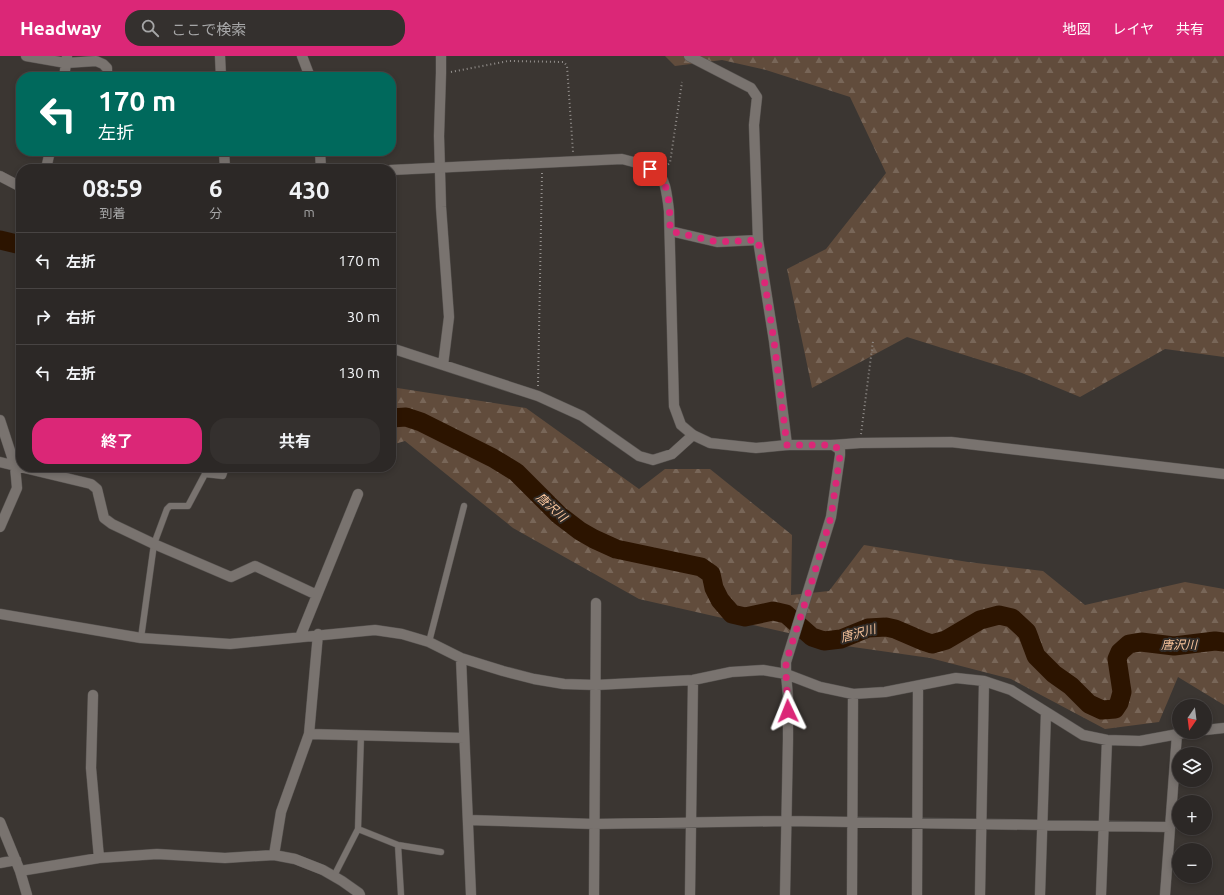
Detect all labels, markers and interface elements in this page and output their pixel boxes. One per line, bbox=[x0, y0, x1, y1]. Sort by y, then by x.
search box bbox=[125, 10, 405, 46]
text: Headway bbox=[20, 17, 101, 39]
icon: search bbox=[139, 17, 161, 39]
text: ここで検索 bbox=[171, 21, 246, 38]
text: 地図 bbox=[1062, 21, 1090, 37]
text: レイヤ bbox=[1112, 21, 1154, 37]
text: 共有 bbox=[1176, 21, 1204, 37]
text: 170 m bbox=[98, 85, 176, 116]
icon: left bbox=[32, 88, 84, 140]
text: 左折 bbox=[98, 122, 134, 142]
pin bbox=[633, 152, 667, 186]
icon: arrive bbox=[639, 158, 661, 180]
text: 08:59 bbox=[82, 175, 143, 202]
text: 6 bbox=[209, 175, 222, 202]
text: 430 bbox=[289, 177, 330, 204]
text: m bbox=[304, 205, 315, 219]
text: 到着 bbox=[99, 206, 125, 220]
text: 分 bbox=[209, 206, 222, 220]
icon: left bbox=[32, 250, 54, 272]
text: 170 m bbox=[338, 252, 380, 269]
text: 左折 bbox=[66, 253, 96, 270]
icon: right bbox=[32, 306, 54, 328]
text: 30 m bbox=[347, 308, 380, 325]
text: 右折 bbox=[66, 309, 96, 326]
icon: left bbox=[32, 362, 54, 384]
text: 130 m bbox=[338, 364, 380, 381]
text: 左折 bbox=[66, 365, 96, 382]
button: 終了 bbox=[32, 418, 202, 464]
button: 共有 bbox=[210, 418, 380, 464]
water label: 唐沢川 bbox=[534, 490, 571, 525]
water label: 唐沢川 bbox=[839, 622, 879, 644]
water label: 唐沢川 bbox=[1161, 638, 1199, 651]
position arrow bbox=[767, 690, 809, 732]
north arrow bbox=[1172, 699, 1212, 739]
map controls bbox=[1172, 699, 1212, 883]
button: layers bbox=[1172, 747, 1212, 787]
button: + bbox=[1172, 795, 1212, 835]
button: − bbox=[1172, 843, 1212, 883]

